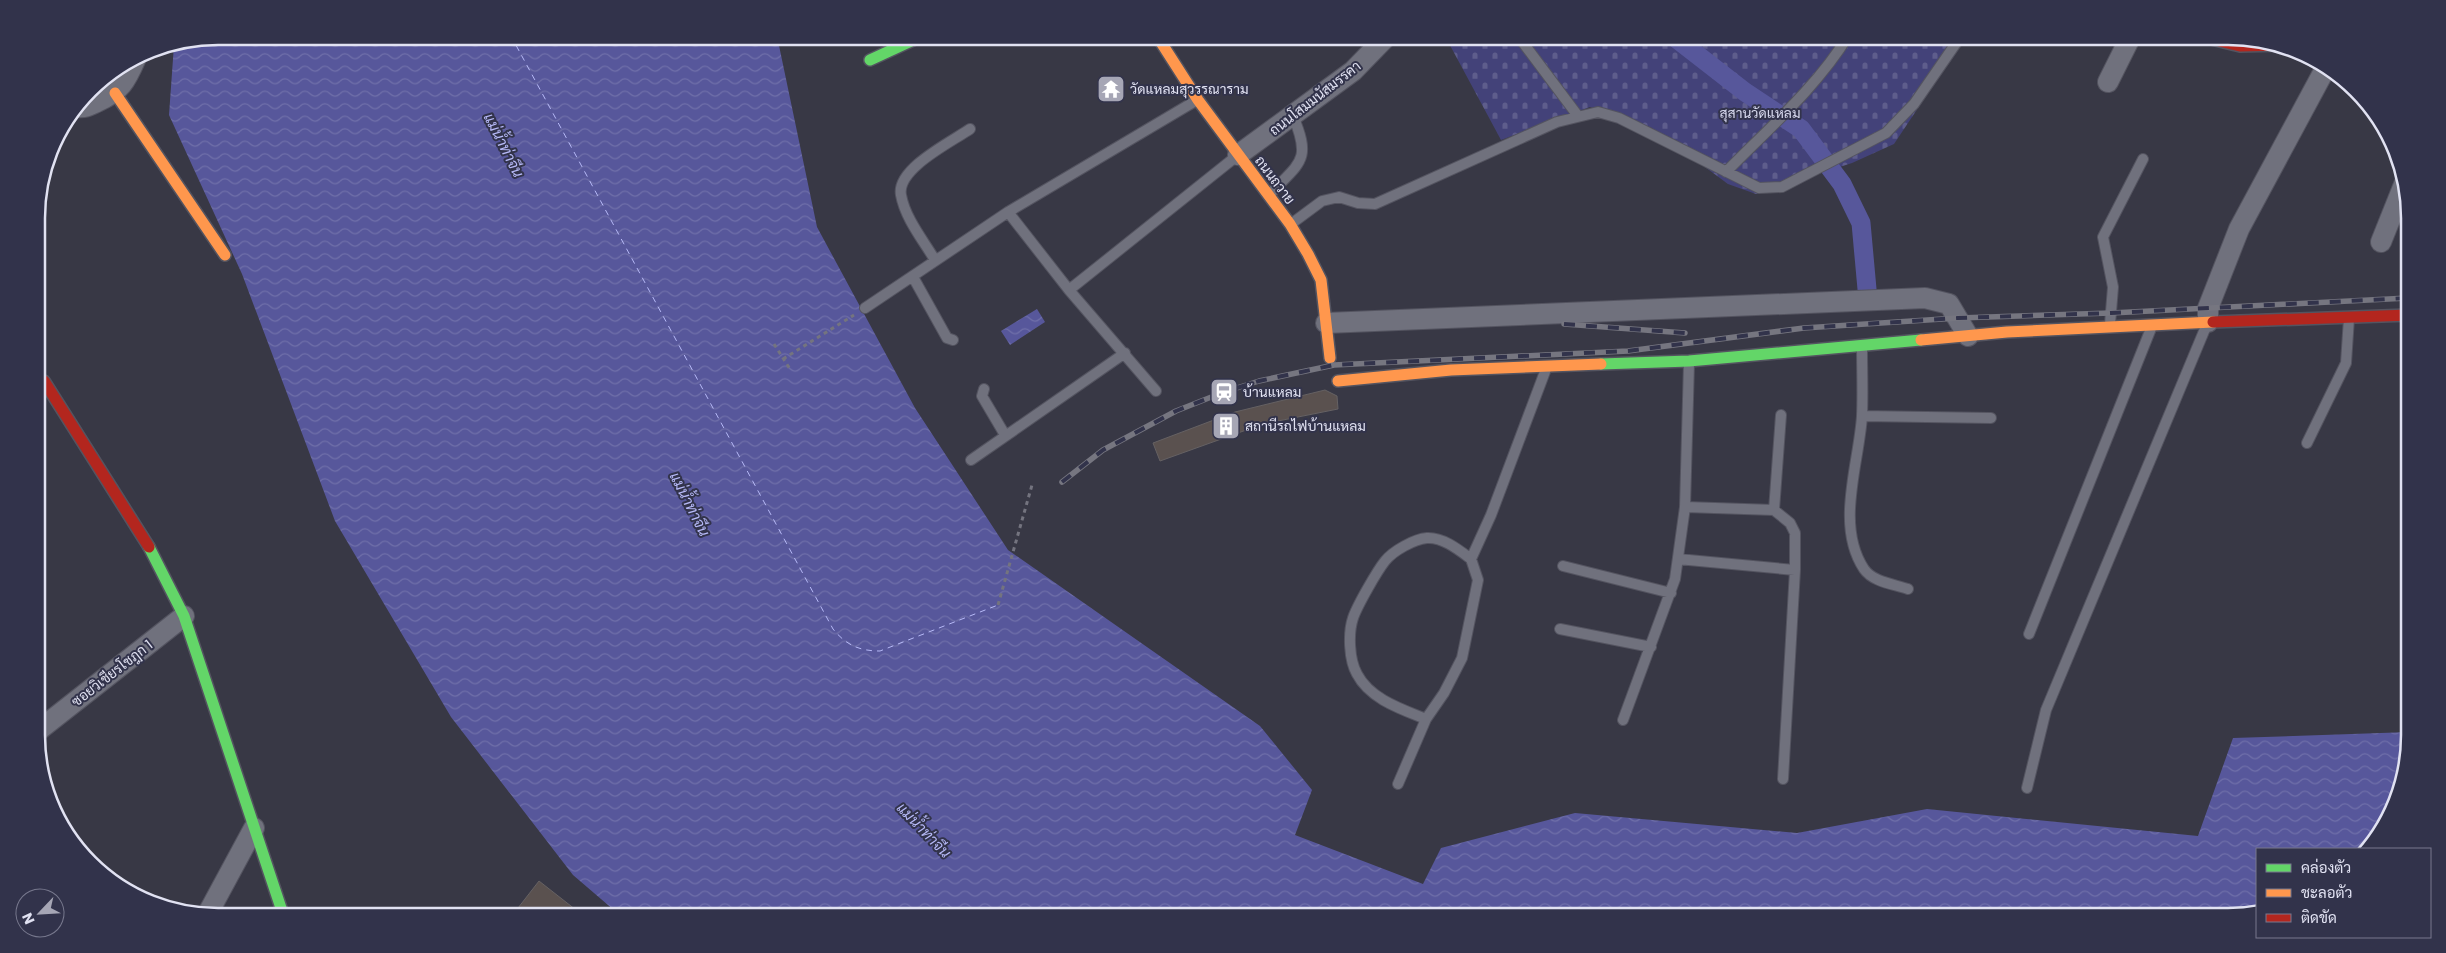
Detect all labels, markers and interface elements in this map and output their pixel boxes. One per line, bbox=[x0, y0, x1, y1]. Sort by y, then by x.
street label: ถนนโสมมนัสมรรคา bbox=[1265, 56, 1365, 140]
temple icon: วัดแหลมสุวรรณาราม bbox=[1096, 74, 1126, 104]
place label: วัดแหลมสุวรรณาราม bbox=[1130, 79, 1249, 99]
park label: สุสานวัดแหลม bbox=[1719, 103, 1801, 123]
water label: แม่น้ำท่าจีน bbox=[479, 108, 531, 181]
street label: ถนนถวาย bbox=[1250, 152, 1300, 208]
station icon: บ้านแหลม bbox=[1209, 377, 1239, 407]
place label: บ้านแหลม bbox=[1243, 382, 1301, 402]
building icon: สถานีรถไฟบ้านแหลม bbox=[1211, 411, 1241, 441]
place label: สถานีรถไฟบ้านแหลม bbox=[1245, 416, 1366, 436]
water label: แม่น้ำท่าจีน bbox=[665, 467, 717, 540]
street label: ซอยวิเชียรโชฎก 1 bbox=[67, 635, 157, 711]
water label: แม่น้ำท่าจีน bbox=[892, 796, 958, 863]
legend bbox=[2256, 848, 2431, 938]
text: คล่องตัว bbox=[2301, 857, 2351, 878]
text: ชะลอตัว bbox=[2301, 882, 2352, 903]
north arrow bbox=[15, 888, 65, 938]
text: ติดขัด bbox=[2301, 907, 2337, 928]
text: N bbox=[17, 909, 40, 927]

